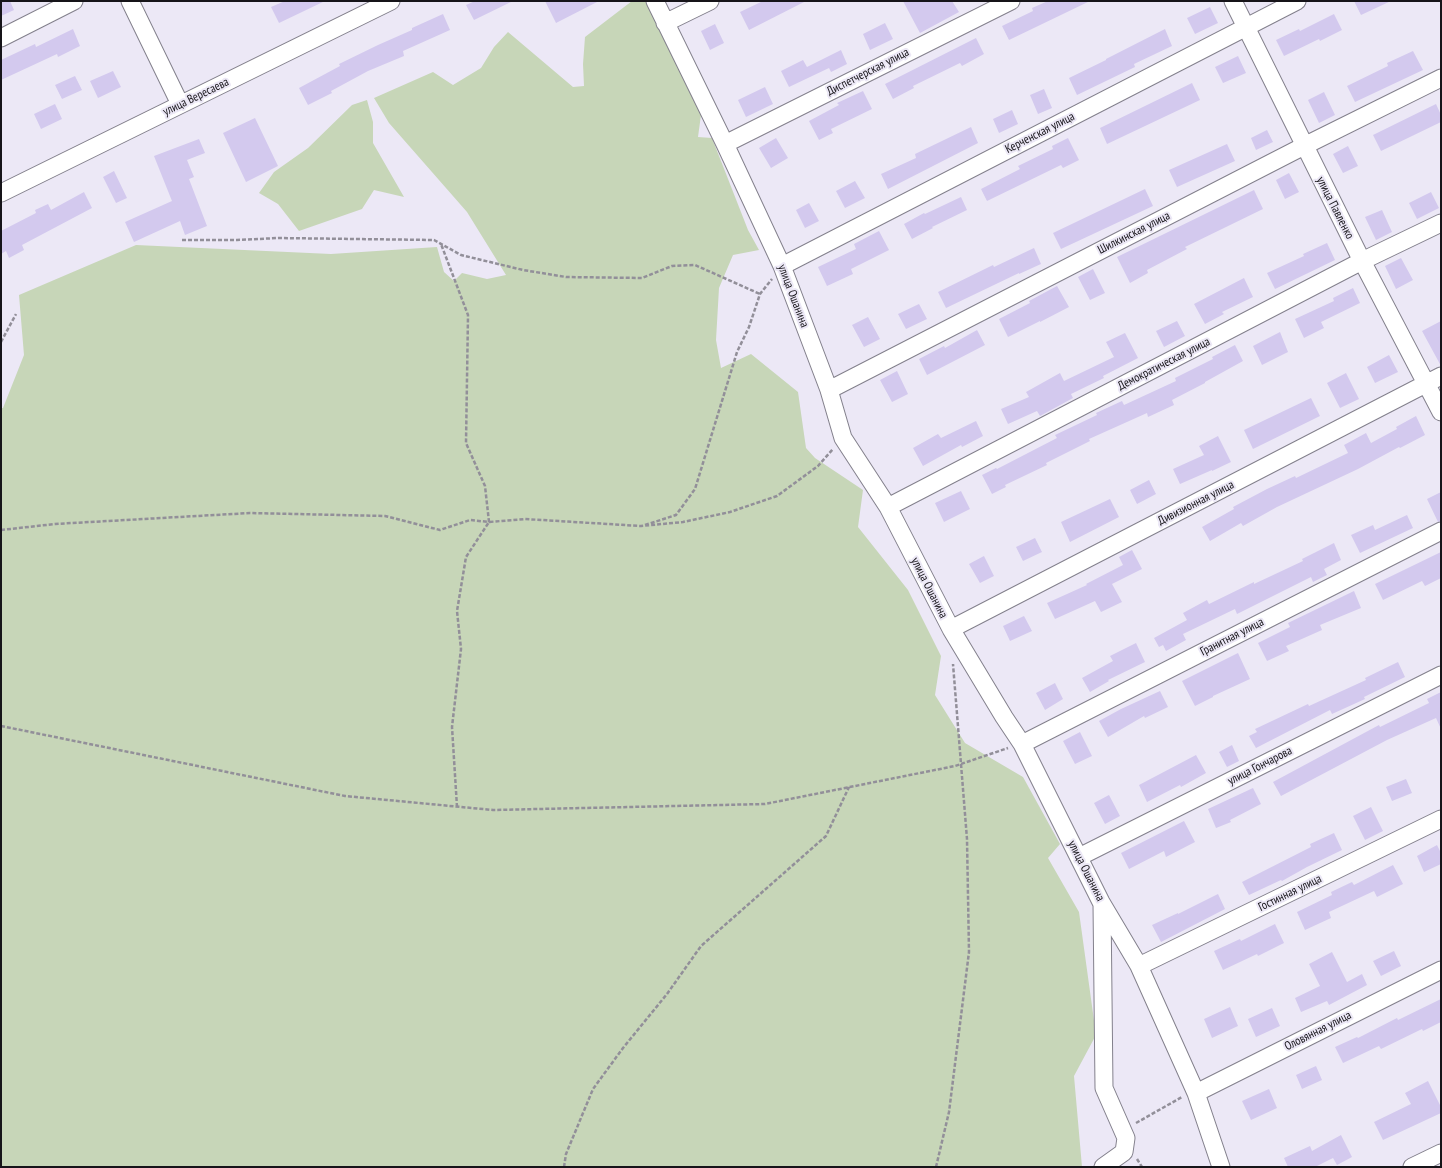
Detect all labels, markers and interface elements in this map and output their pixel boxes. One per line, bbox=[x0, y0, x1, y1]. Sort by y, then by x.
street label: Диспетчерская улица bbox=[824, 45, 912, 99]
street label: улица Вересаева bbox=[161, 75, 231, 119]
street label: Керченская улица bbox=[1003, 109, 1077, 157]
street label: улица Павленко bbox=[1313, 174, 1357, 242]
street label: Шилкинская улица bbox=[1095, 209, 1173, 257]
street label: улица Ошанина bbox=[774, 263, 812, 329]
street label: Демократическая улица bbox=[1115, 335, 1213, 393]
street label: Дивизионная улица bbox=[1156, 478, 1236, 528]
street label: улица Ошанина bbox=[908, 555, 950, 621]
street label: Гранитная улица bbox=[1198, 615, 1266, 659]
street label: улица Гончарова bbox=[1225, 744, 1295, 788]
street label: улица Ошанина bbox=[1065, 838, 1107, 904]
street label: Гостинная улица bbox=[1256, 871, 1324, 915]
street label: Оловянная улица bbox=[1282, 1008, 1354, 1054]

